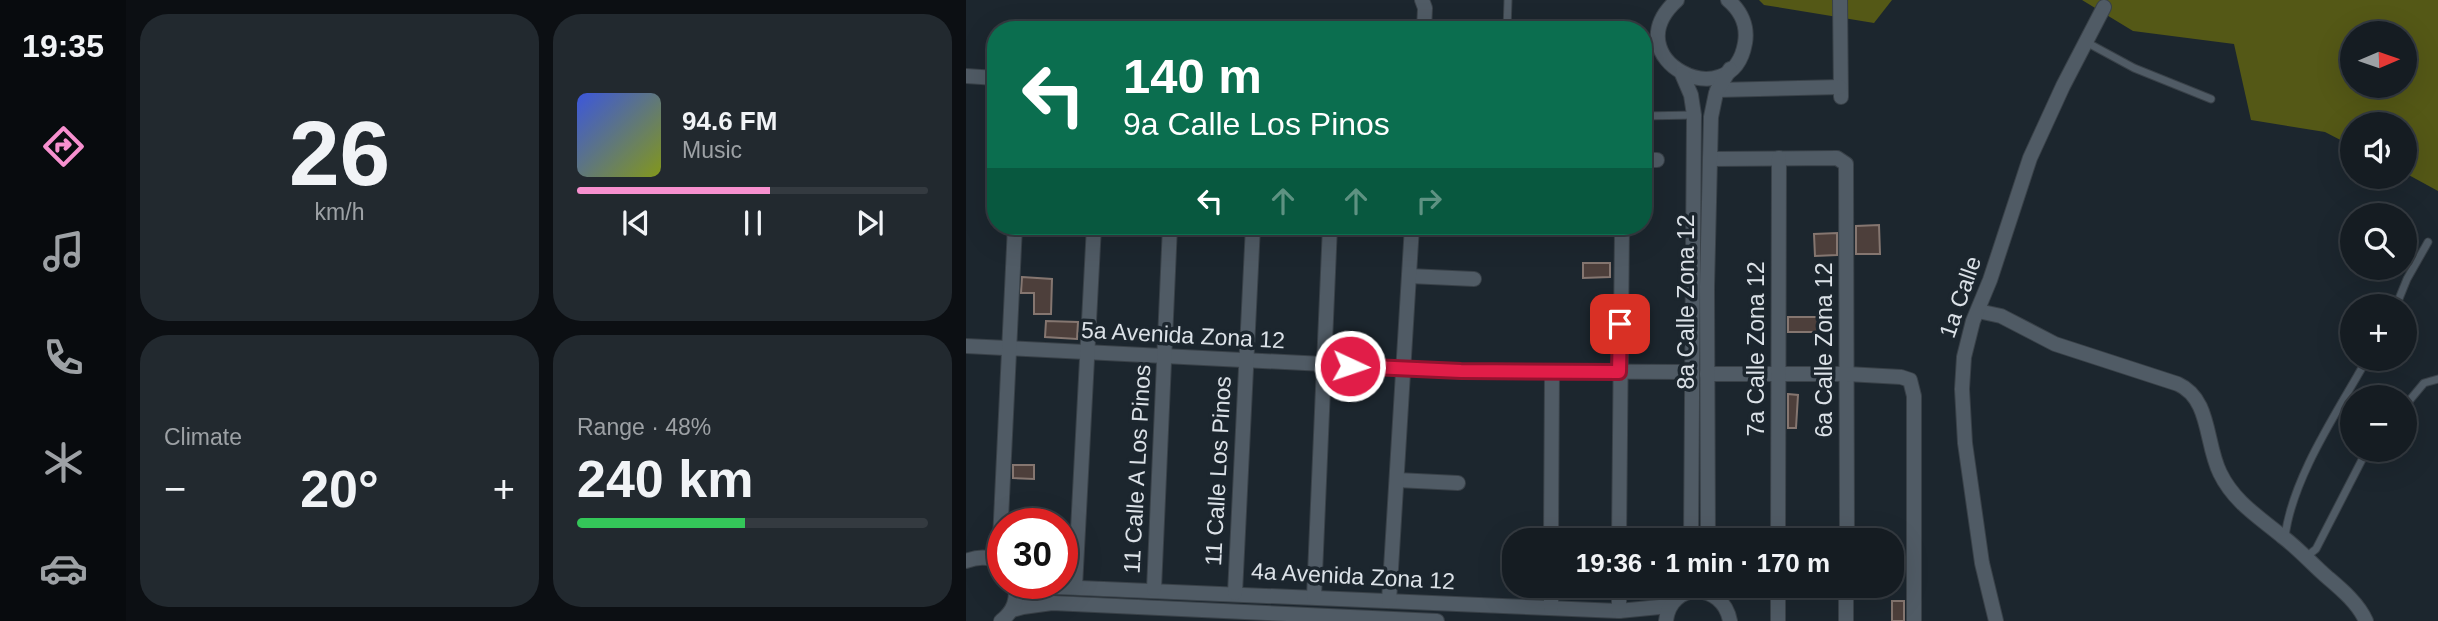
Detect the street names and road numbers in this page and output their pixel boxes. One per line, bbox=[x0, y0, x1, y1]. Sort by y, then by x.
street label: 8a Calle Zona 12 bbox=[1673, 214, 1699, 390]
street label: 1a Calle bbox=[1934, 253, 1986, 341]
street label: 7a Calle Zona 12 bbox=[1743, 261, 1769, 437]
street label: 6a Calle Zona 12 bbox=[1811, 262, 1837, 438]
street label: 5a Avenida Zona 12 bbox=[1080, 317, 1286, 353]
street label: 11 Calle A Los Pinos bbox=[1119, 364, 1155, 574]
street label: 11 Calle Los Pinos bbox=[1200, 375, 1236, 567]
street label: 4a Avenida Zona 12 bbox=[1250, 558, 1456, 594]

